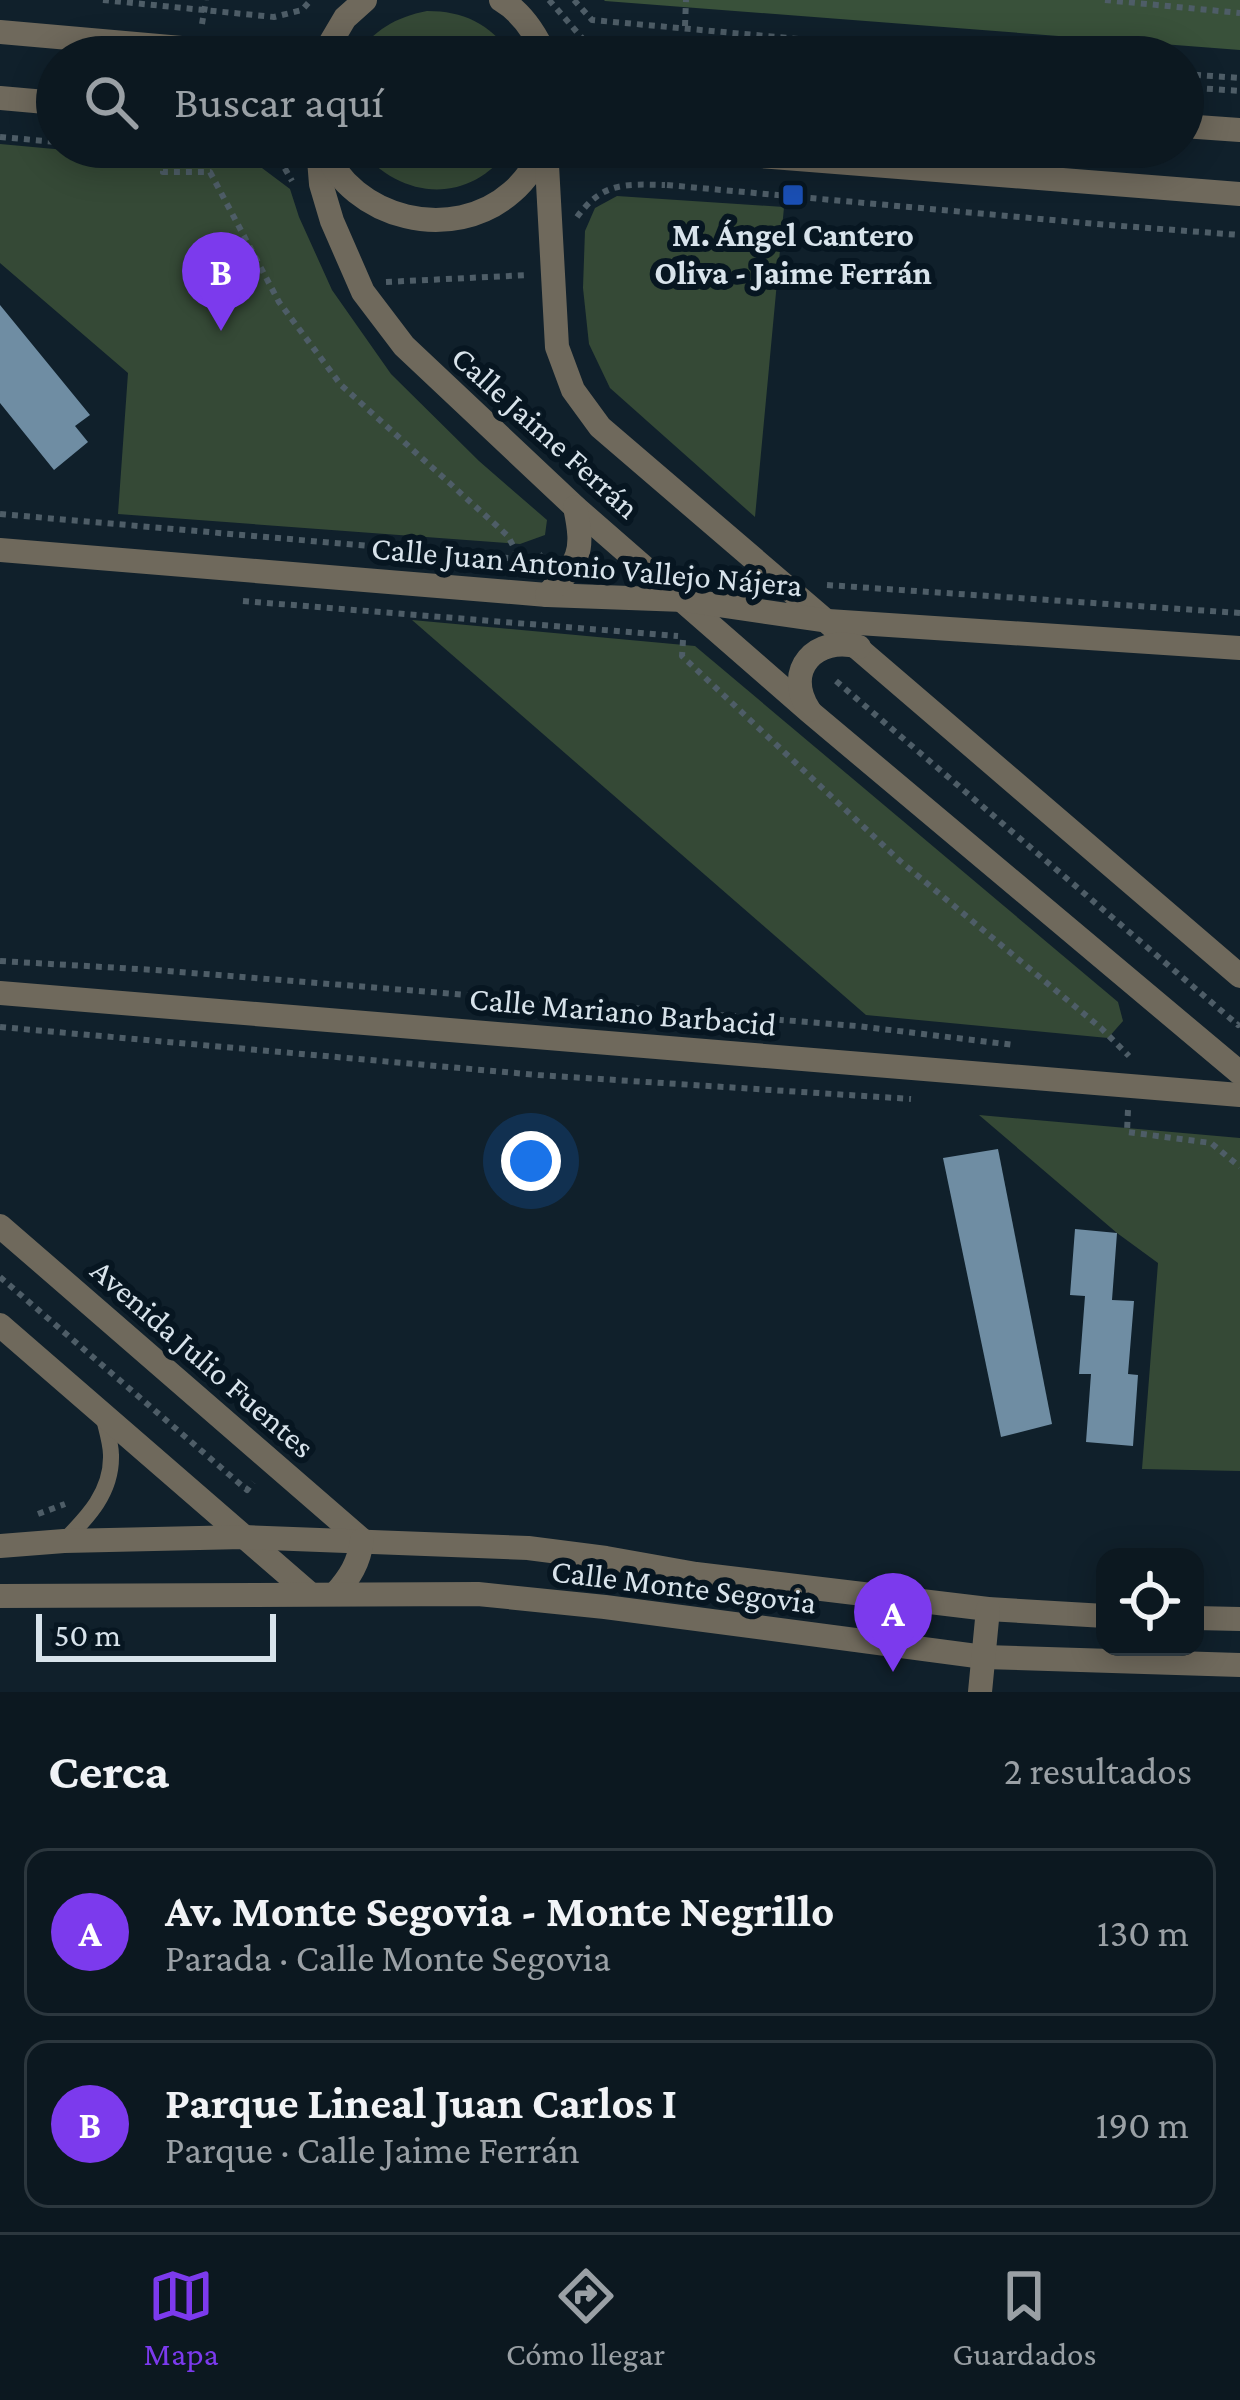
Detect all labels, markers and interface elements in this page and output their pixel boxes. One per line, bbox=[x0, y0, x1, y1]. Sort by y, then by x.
search box bbox=[36, 36, 1204, 168]
icon: search bbox=[78, 69, 144, 135]
text: Buscar aquí bbox=[174, 77, 384, 127]
marker: M. Ángel Cantero Oliva - Jaime Ferrán bbox=[780, 182, 806, 208]
place label: M. Ángel Cantero Oliva - Jaime Ferrán bbox=[654, 216, 932, 291]
pin: B bbox=[182, 232, 260, 331]
street label: Calle Jaime Ferrán bbox=[445, 338, 647, 526]
street label: Calle Juan Antonio Vallejo Nájera bbox=[370, 529, 804, 603]
street label: Calle Mariano Barbacid bbox=[468, 979, 778, 1043]
your location bbox=[501, 1131, 561, 1191]
street label: Avenida Julio Fuentes bbox=[84, 1251, 322, 1465]
map controls bbox=[1096, 1548, 1204, 1656]
button: locate bbox=[1096, 1548, 1204, 1656]
street label: Calle Monte Segovia bbox=[549, 1551, 819, 1621]
pin: A bbox=[854, 1573, 932, 1672]
scale bar bbox=[36, 1608, 276, 1661]
text: 50 m bbox=[54, 1616, 121, 1653]
text: Cerca bbox=[48, 1742, 169, 1799]
text: 2 resultados bbox=[1004, 1749, 1192, 1792]
text: Av. Monte Segovia - Monte Negrillo bbox=[165, 1886, 834, 1936]
text: A bbox=[78, 1911, 102, 1954]
text: 130 m bbox=[1097, 1911, 1189, 1954]
text: Parada · Calle Monte Segovia bbox=[165, 1936, 611, 1979]
text: Parque Lineal Juan Carlos I bbox=[165, 2078, 677, 2128]
text: B bbox=[79, 2103, 101, 2146]
text: 190 m bbox=[1096, 2103, 1189, 2146]
text: Parque · Calle Jaime Ferrán bbox=[165, 2128, 580, 2171]
tab: Mapa bbox=[144, 2263, 219, 2372]
tab: Cómo llegar bbox=[506, 2263, 665, 2372]
tab: Guardados bbox=[952, 2263, 1096, 2372]

